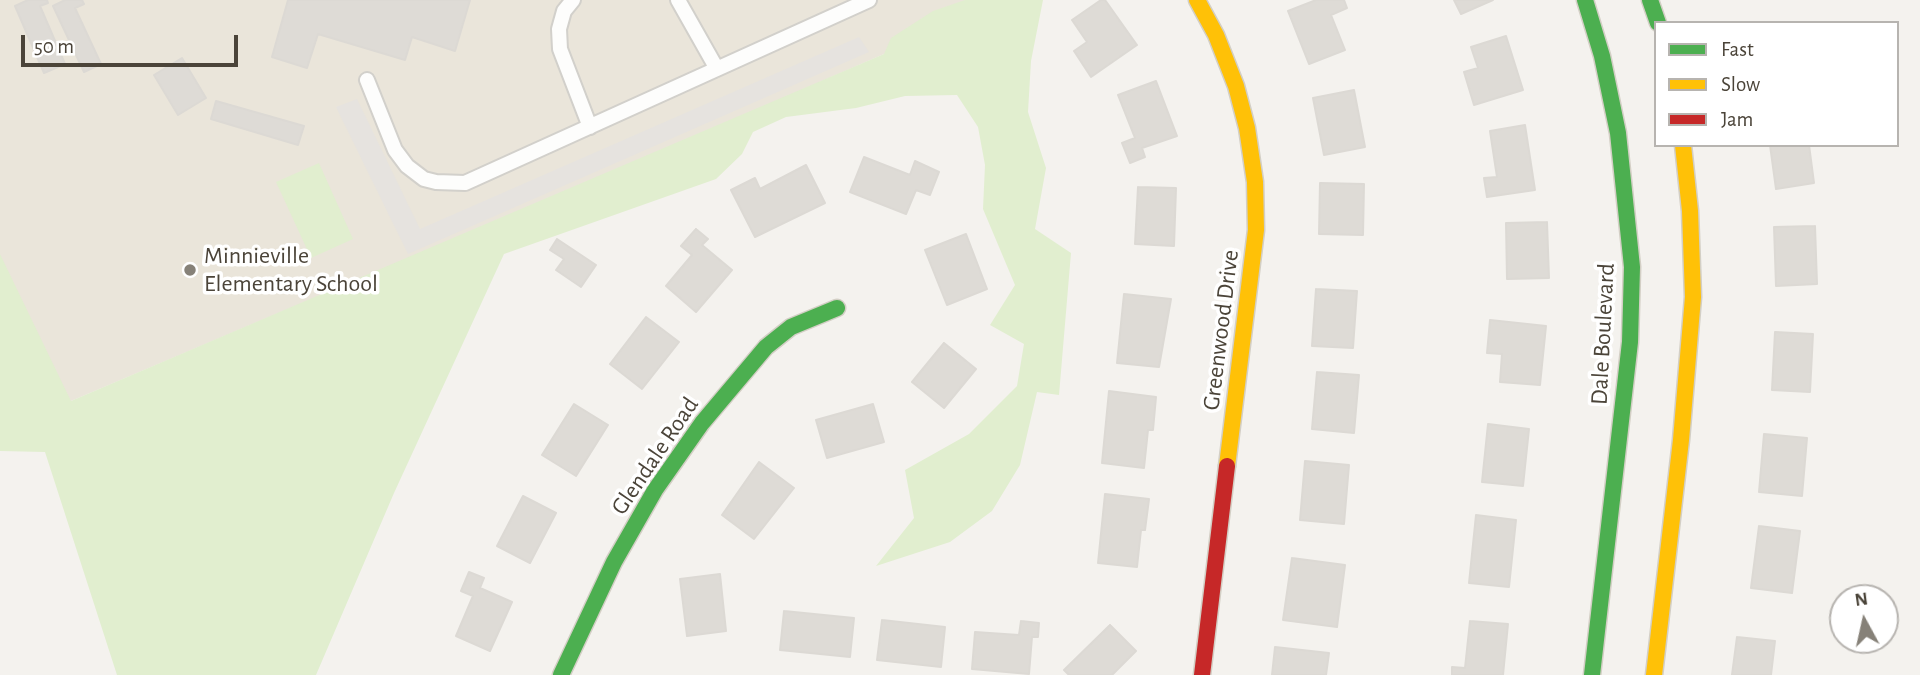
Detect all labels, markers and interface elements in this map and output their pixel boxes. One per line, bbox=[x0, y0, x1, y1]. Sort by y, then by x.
scale bar bbox=[24, 21, 242, 65]
legend bbox=[1654, 21, 1899, 147]
text: 50 m bbox=[34, 36, 74, 57]
text: Fast bbox=[1721, 39, 1754, 60]
text: Slow bbox=[1721, 74, 1760, 95]
text: Jam bbox=[1721, 109, 1753, 130]
place label: Minnieville Elementary School bbox=[204, 242, 378, 298]
street label: Greenwood Drive bbox=[1197, 248, 1245, 412]
marker: Minnieville Elementary School bbox=[182, 262, 198, 278]
street label: Dale Boulevard bbox=[1585, 262, 1621, 406]
street label: Glendale Road bbox=[605, 392, 705, 520]
north arrow bbox=[1829, 584, 1899, 654]
text: N bbox=[1853, 589, 1869, 610]

